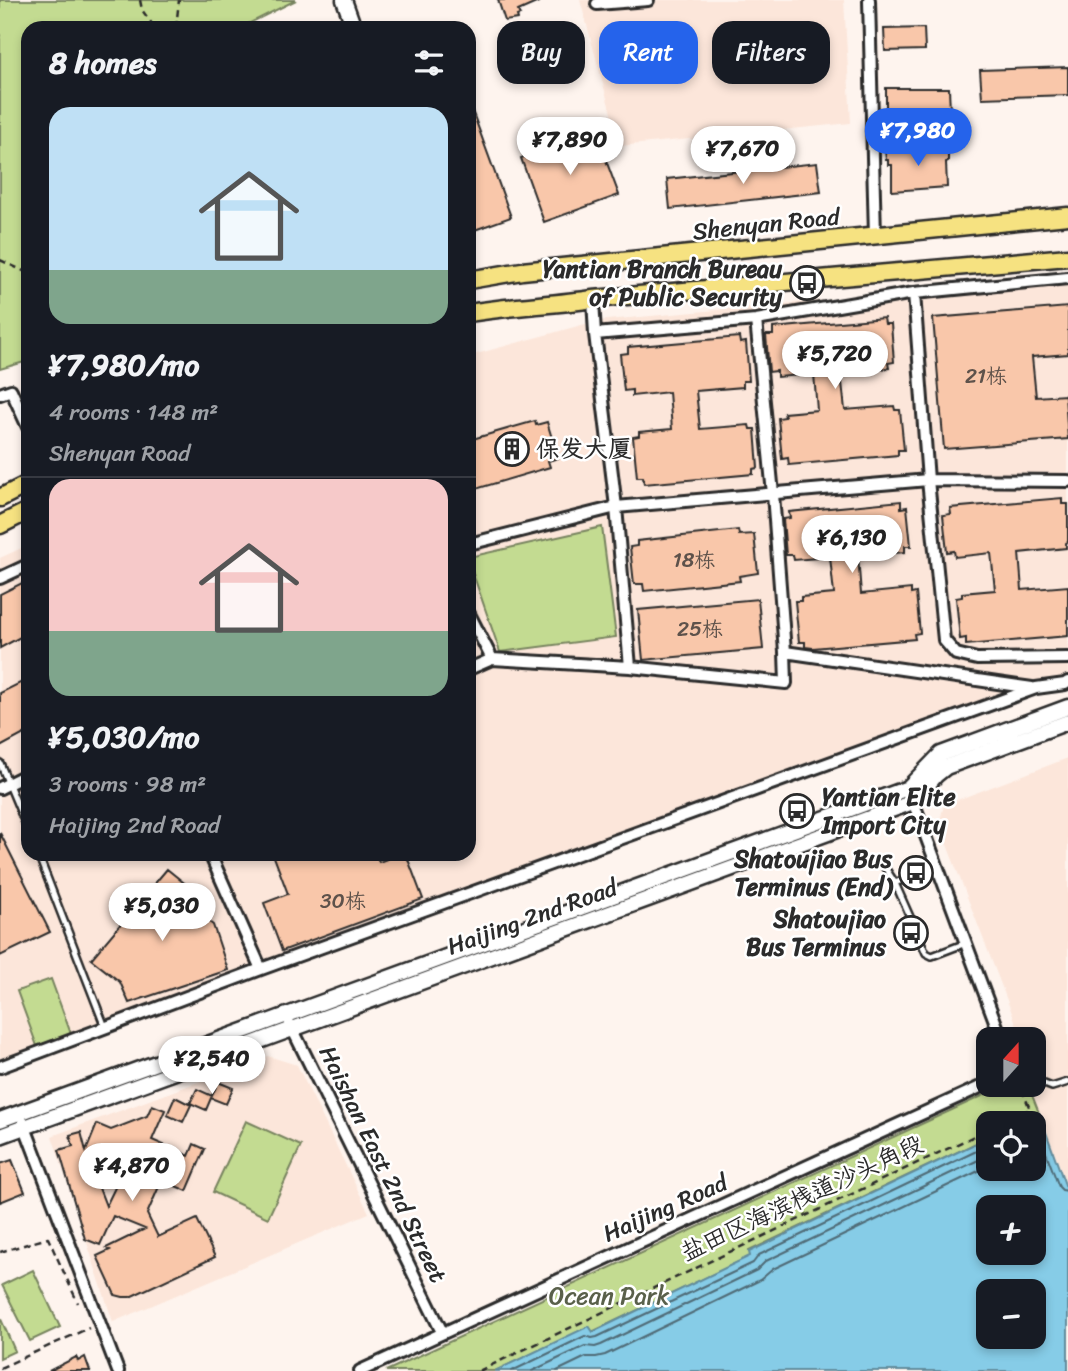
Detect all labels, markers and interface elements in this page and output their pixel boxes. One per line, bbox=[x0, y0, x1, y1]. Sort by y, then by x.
chip: Buy bbox=[497, 21, 585, 84]
chip: Rent bbox=[599, 21, 698, 84]
chip: Filters bbox=[712, 21, 830, 84]
text: 8 homes bbox=[49, 36, 157, 90]
icon: filters bbox=[410, 44, 448, 82]
pin: ¥7,980 bbox=[861, 108, 975, 168]
text: ¥7,980 bbox=[881, 110, 955, 151]
pin: ¥7,890 bbox=[513, 118, 627, 177]
text: ¥7,890 bbox=[533, 119, 607, 160]
pin: ¥7,670 bbox=[686, 127, 800, 186]
text: ¥7,670 bbox=[707, 128, 779, 169]
icon: home bbox=[186, 153, 312, 279]
street label: Shenyan Road bbox=[690, 195, 843, 253]
place label: Yantian Branch Bureau of Public Security bbox=[543, 248, 783, 318]
bus stop icon: Yantian Branch Bureau of Public Security bbox=[788, 264, 826, 302]
pin: ¥5,720 bbox=[778, 332, 892, 391]
text: ¥5,720 bbox=[798, 333, 872, 374]
text: ¥7,980/mo bbox=[49, 338, 199, 392]
house number: 21栋 bbox=[965, 357, 1007, 395]
text: 4 rooms · 148 m² bbox=[49, 392, 218, 433]
place label: 保发大厦 bbox=[536, 428, 632, 470]
building icon: 保发大厦 bbox=[493, 430, 531, 468]
text: Shenyan Road bbox=[49, 433, 190, 474]
pin: ¥6,130 bbox=[795, 516, 909, 575]
text: ¥6,130 bbox=[817, 517, 887, 558]
icon: home bbox=[186, 525, 312, 651]
house number: 18栋 bbox=[673, 541, 715, 579]
house number: 25栋 bbox=[677, 610, 723, 648]
text: ¥5,030/mo bbox=[49, 710, 200, 764]
text: 3 rooms · 98 m² bbox=[49, 764, 206, 805]
place label: Yantian Elite Import City bbox=[820, 776, 956, 846]
bus stop icon: Yantian Elite Import City bbox=[778, 792, 816, 830]
text: Haijing 2nd Road bbox=[49, 805, 220, 846]
place label: Shatoujiao Bus Terminus (End) bbox=[733, 838, 893, 908]
bus stop icon: Shatoujiao Bus Terminus (End) bbox=[897, 854, 935, 892]
street label: Haijing 2nd Road bbox=[441, 866, 624, 967]
house number: 30栋 bbox=[320, 882, 366, 920]
pin: ¥5,030 bbox=[105, 884, 219, 943]
text: ¥5,030 bbox=[125, 885, 199, 926]
place label: Shatoujiao Bus Terminus bbox=[746, 898, 887, 968]
bus stop icon: Shatoujiao Bus Terminus bbox=[892, 914, 930, 952]
north arrow bbox=[976, 1027, 1046, 1097]
map controls bbox=[976, 1027, 1046, 1349]
pin: ¥2,540 bbox=[155, 1036, 269, 1096]
text: ¥2,540 bbox=[174, 1038, 250, 1079]
street label: Haishan East 2nd Street bbox=[307, 1038, 459, 1290]
button: locate bbox=[976, 1111, 1046, 1181]
street label: 盐田区海滨栈道沙头角段 bbox=[673, 1123, 931, 1273]
pin: ¥4,870 bbox=[75, 1144, 189, 1203]
text: ¥4,870 bbox=[95, 1145, 169, 1186]
street label: Haijing Road bbox=[596, 1161, 736, 1254]
button: + bbox=[976, 1195, 1046, 1265]
park label: Ocean Park bbox=[549, 1275, 669, 1317]
button: − bbox=[976, 1279, 1046, 1349]

